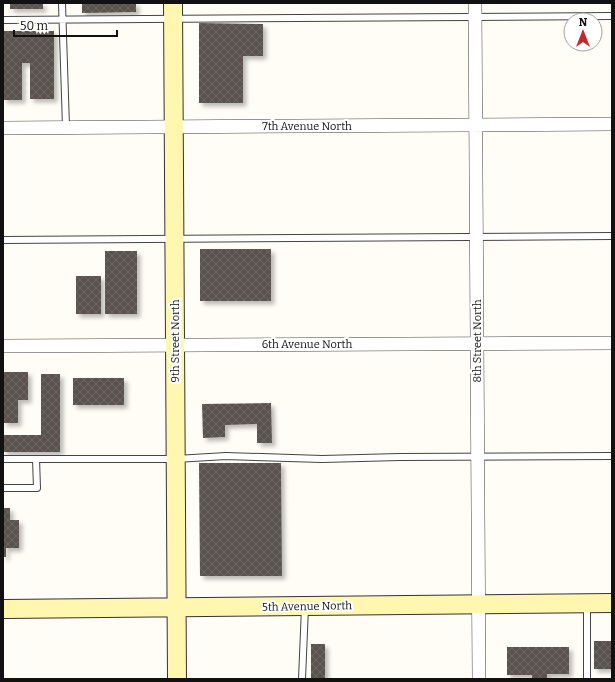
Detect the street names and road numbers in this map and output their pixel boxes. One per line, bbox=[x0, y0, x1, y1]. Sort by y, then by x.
street label: 7th Avenue North bbox=[262, 120, 352, 133]
street label: 9th Street North bbox=[169, 299, 182, 383]
street label: 8th Street North bbox=[471, 299, 484, 383]
street label: 6th Avenue North bbox=[262, 338, 352, 351]
street label: 5th Avenue North bbox=[262, 599, 352, 614]

